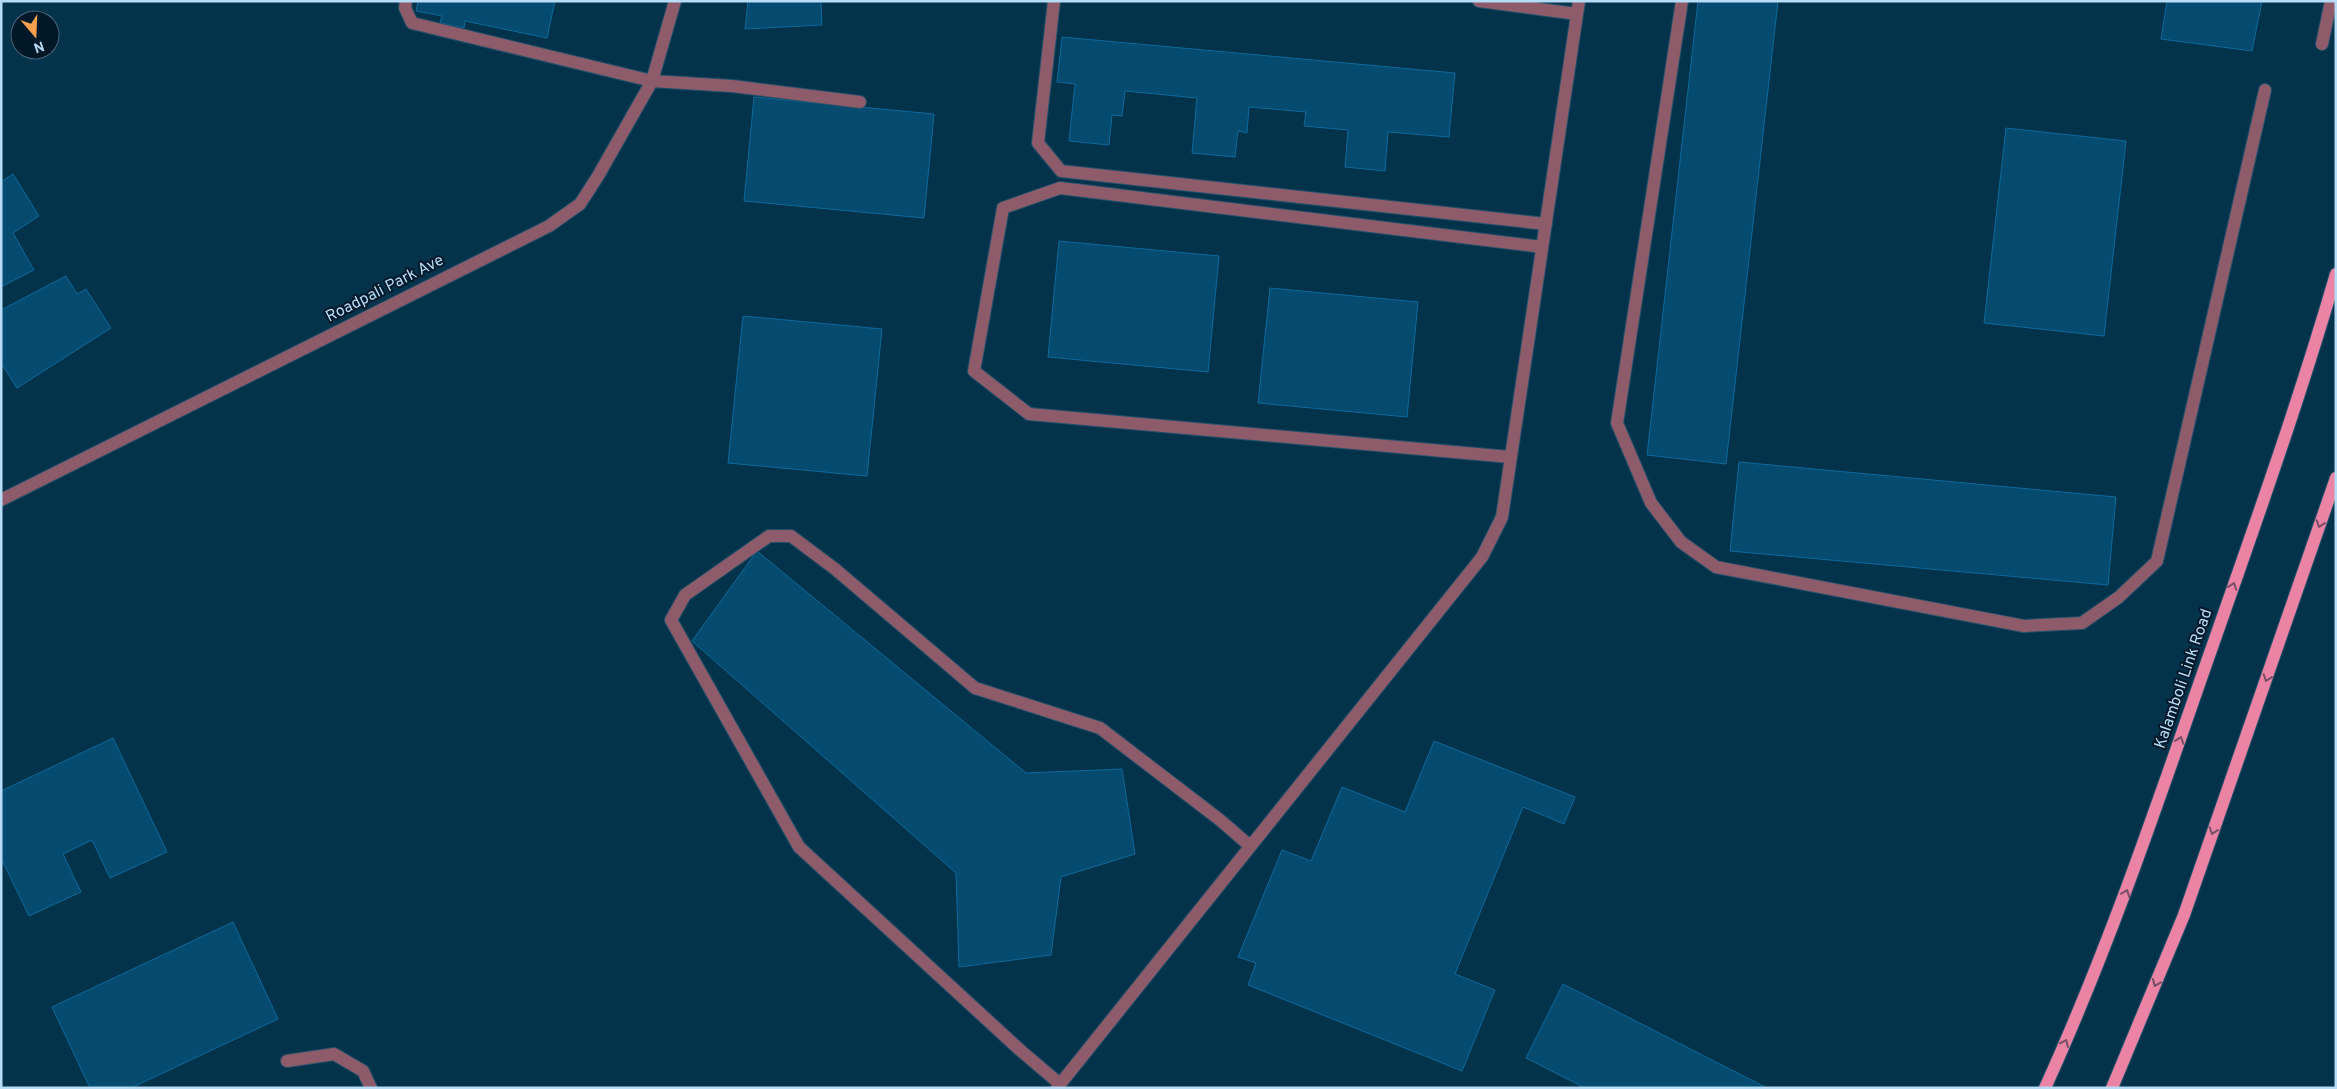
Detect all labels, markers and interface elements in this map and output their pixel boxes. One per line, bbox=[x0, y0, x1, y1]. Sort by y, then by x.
north arrow bbox=[10, 10, 60, 60]
text: N bbox=[31, 36, 46, 56]
street label: Roadpali Park Ave bbox=[323, 251, 447, 327]
one-way arrow bbox=[2316, 519, 2326, 528]
one-way arrow bbox=[2227, 582, 2237, 591]
street label: Kalamboli Link Road bbox=[2151, 606, 2217, 752]
one-way arrow bbox=[2263, 673, 2273, 681]
one-way arrow bbox=[2174, 736, 2184, 744]
one-way arrow bbox=[2209, 826, 2219, 835]
one-way arrow bbox=[2120, 889, 2131, 898]
one-way arrow bbox=[2152, 978, 2162, 987]
one-way arrow bbox=[2059, 1040, 2069, 1049]

